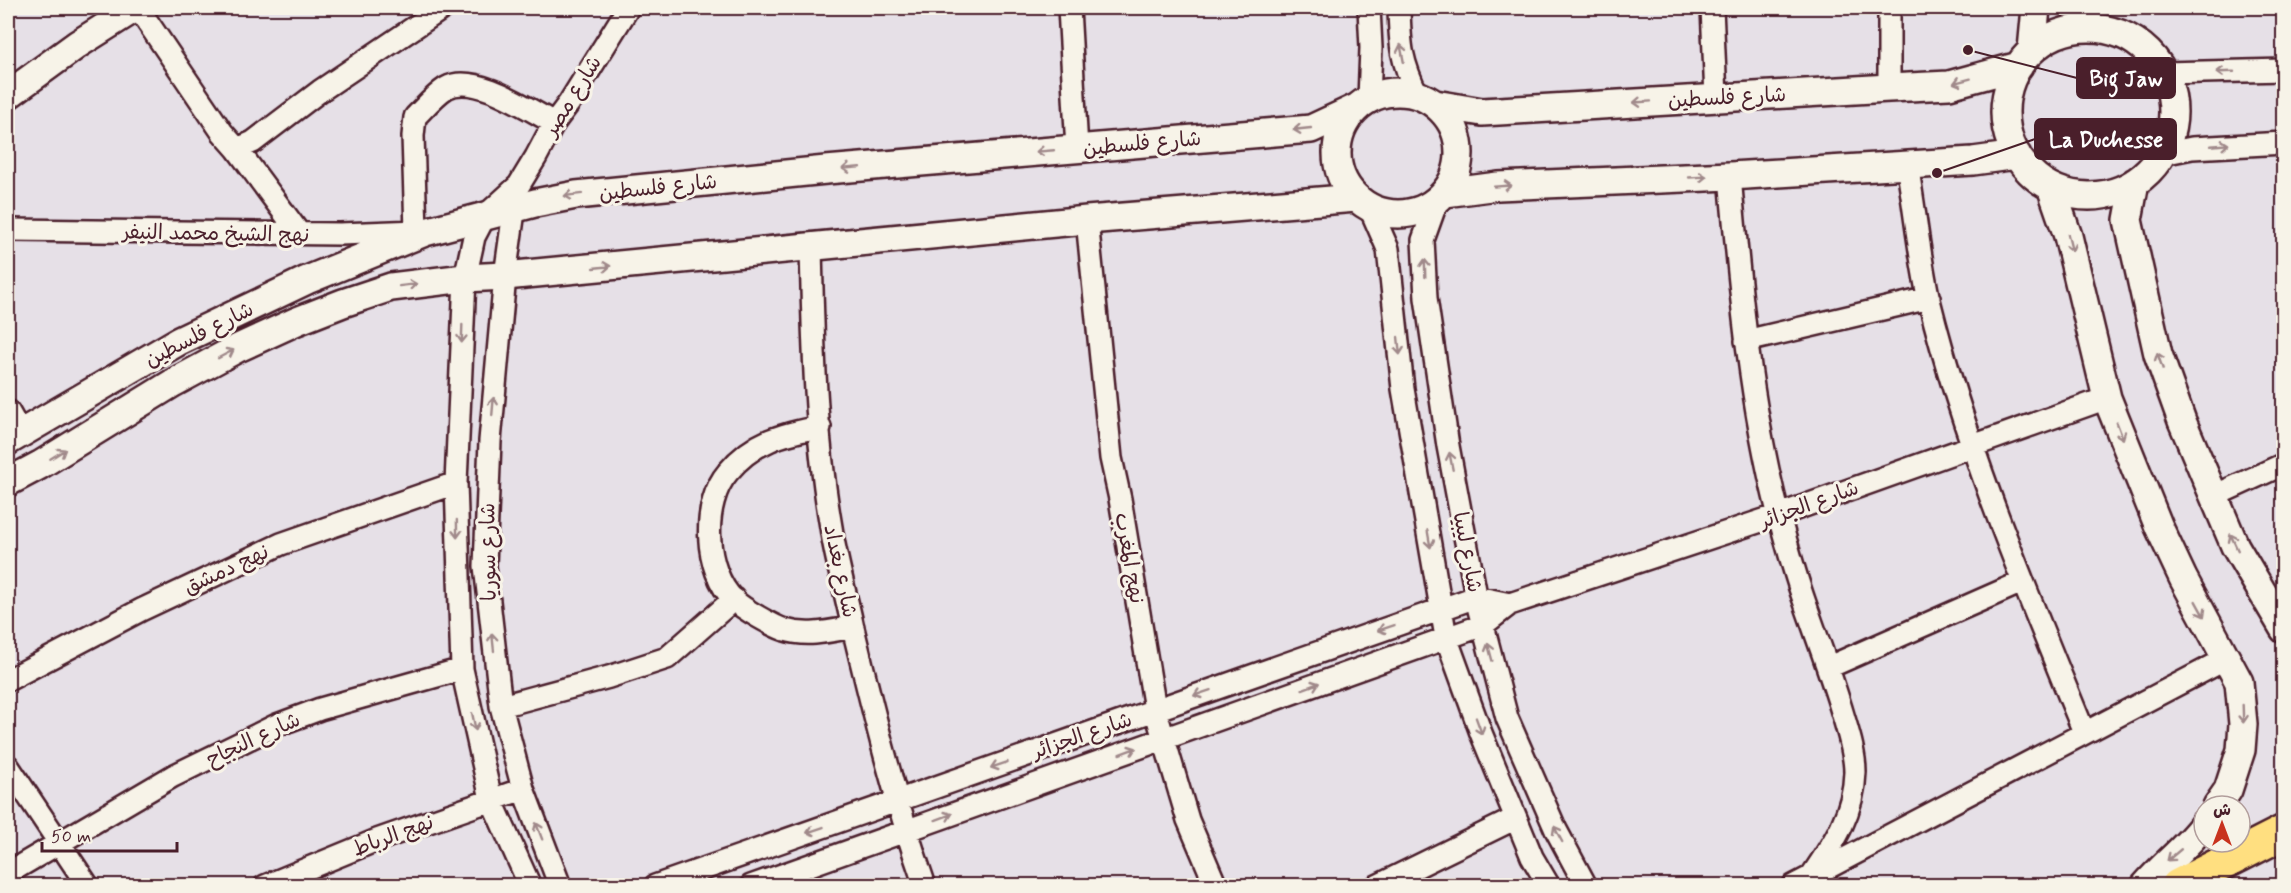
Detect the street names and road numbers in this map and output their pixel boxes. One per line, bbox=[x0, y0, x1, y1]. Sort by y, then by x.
street label: شارع مصر bbox=[536, 51, 609, 144]
street label: شارع فلسطين bbox=[1667, 81, 1787, 115]
street label: شارع فلسطين bbox=[1082, 125, 1202, 163]
street label: شارع فلسطين bbox=[598, 168, 719, 208]
street label: نهج الشيخ محمد النيفر bbox=[120, 218, 310, 250]
street label: شارع فلسطين bbox=[140, 295, 259, 374]
street label: شارع الجزائر bbox=[1754, 474, 1863, 537]
street label: شارع سوريا bbox=[474, 503, 504, 601]
street label: شارع ليبيا bbox=[1445, 509, 1489, 595]
street label: نهج المغرب bbox=[1107, 510, 1151, 606]
street label: شارع بغداد bbox=[817, 522, 864, 620]
street label: نهج دمشق bbox=[179, 538, 274, 602]
street label: شارع النجاح bbox=[202, 706, 305, 774]
street label: شارع الجزائر bbox=[1027, 706, 1136, 767]
street label: نهج الرباط bbox=[349, 808, 438, 864]

